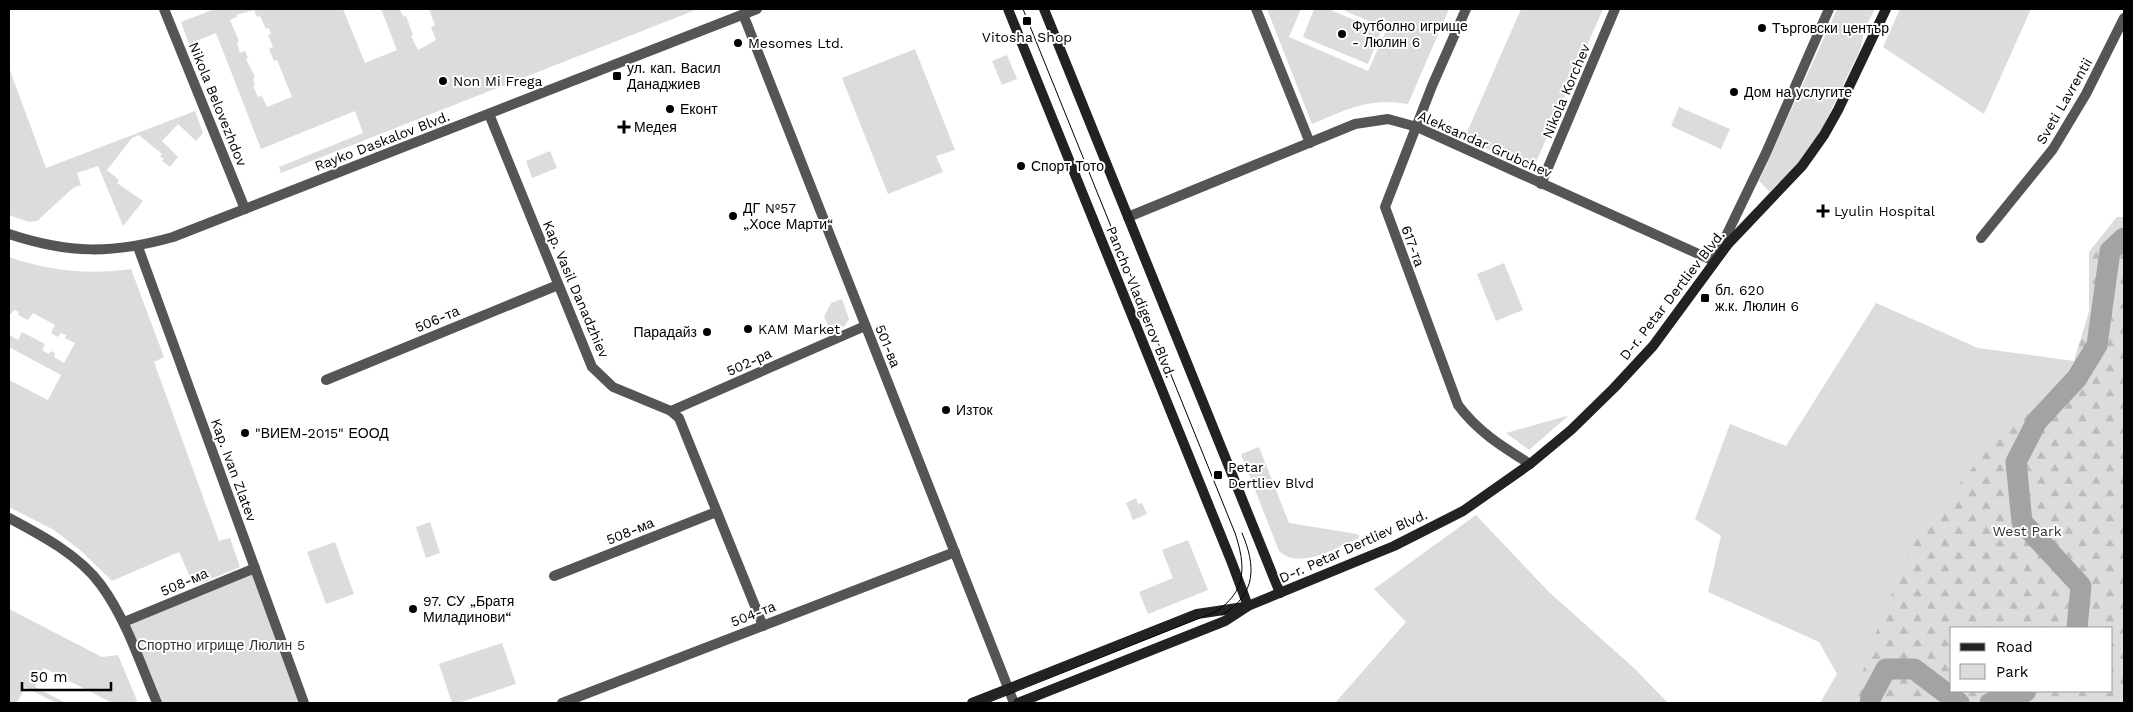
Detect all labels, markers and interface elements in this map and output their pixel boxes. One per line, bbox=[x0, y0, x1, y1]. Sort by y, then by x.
marker: Vitosha Shop bbox=[1021, 15, 1033, 27]
place label: Футболно игрище - Люлин 6 bbox=[1352, 18, 1468, 50]
place label: Търговски център bbox=[1772, 20, 1889, 36]
marker: Търговски център bbox=[1756, 22, 1768, 34]
marker: Футболно игрище - Люлин 6 bbox=[1336, 28, 1348, 40]
place label: Vitosha Shop bbox=[982, 29, 1072, 45]
place label: Mesomes Ltd. bbox=[748, 35, 843, 51]
marker: Mesomes Ltd. bbox=[732, 37, 744, 49]
street label: Nikola Belovezhdov bbox=[186, 40, 251, 169]
street label: Nikola Korchev bbox=[1539, 41, 1593, 141]
street label: Sveti Lavrentii bbox=[2033, 55, 2095, 147]
place label: ул. кап. Васил Данаджиев bbox=[627, 60, 721, 92]
marker: ул. кап. Васил Данаджиев bbox=[611, 70, 623, 82]
place label: Non Mi Frega bbox=[453, 73, 542, 89]
marker: Non Mi Frega bbox=[437, 75, 449, 87]
place label: Дом на услугите bbox=[1744, 84, 1852, 100]
marker: Дом на услугите bbox=[1728, 86, 1740, 98]
place label: Еконт bbox=[680, 101, 718, 117]
marker: Еконт bbox=[664, 103, 676, 115]
street label: Aleksandar Grubchev bbox=[1415, 107, 1555, 181]
street label: Rayko Daskalov Blvd. bbox=[312, 108, 452, 174]
place label: Медея bbox=[634, 119, 677, 135]
marker: Медея bbox=[618, 121, 630, 133]
place label: Спорт Тото bbox=[1031, 158, 1104, 174]
marker: Спорт Тото bbox=[1015, 160, 1027, 172]
place label: ДГ №57 „Хосе Марти“ bbox=[743, 200, 833, 232]
place label: Lyulin Hospital bbox=[1834, 203, 1936, 219]
marker: Lyulin Hospital bbox=[1816, 204, 1830, 218]
marker: ДГ №57 „Хосе Марти“ bbox=[727, 210, 739, 222]
street label: Kap. Vasil Danadzhiev bbox=[540, 218, 612, 361]
street label: 617-та bbox=[1398, 223, 1428, 269]
street label: Pancho Vladigerov Blvd. bbox=[1103, 224, 1179, 380]
street label: D-r. Petar Dertliev Blvd. bbox=[1616, 227, 1728, 363]
place label: бл. 620 ж.к. Люлин 6 bbox=[1715, 282, 1799, 314]
marker: бл. 620 ж.к. Люлин 6 bbox=[1699, 292, 1711, 304]
street label: 506-та bbox=[412, 302, 462, 335]
place label: KAM Market bbox=[758, 321, 840, 337]
street label: 501-ва bbox=[872, 322, 904, 370]
marker: KAM Market bbox=[742, 323, 754, 335]
place label: Парадайз bbox=[633, 324, 697, 340]
marker: Парадайз bbox=[701, 326, 713, 338]
street label: 502-ра bbox=[724, 345, 774, 379]
place label: Изток bbox=[956, 402, 994, 418]
marker: Изток bbox=[940, 404, 952, 416]
street label: Kap. Ivan Zlatev bbox=[208, 416, 260, 524]
place label: "ВИЕМ-2015" ЕООД bbox=[255, 425, 389, 441]
marker: "ВИЕМ-2015" ЕООД bbox=[239, 427, 251, 439]
place label: Petar Dertliev Blvd bbox=[1228, 459, 1314, 491]
marker: Petar Dertliev Blvd bbox=[1212, 469, 1224, 481]
street label: D-r. Petar Dertliev Blvd. bbox=[1276, 506, 1430, 586]
street label: 508-ма bbox=[604, 514, 656, 548]
park label: West Park bbox=[1992, 523, 2062, 539]
street label: 508-ма bbox=[158, 565, 210, 599]
place label: 97. СУ „Братя Миладинови“ bbox=[423, 593, 514, 625]
street label: 504-та bbox=[728, 598, 778, 630]
marker: 97. СУ „Братя Миладинови“ bbox=[407, 603, 419, 615]
legend bbox=[1950, 627, 2113, 692]
park label: Спортно игрище Люлин 5 bbox=[137, 637, 305, 653]
text: Road bbox=[1996, 638, 2033, 656]
scale bar bbox=[22, 660, 111, 692]
text: Park bbox=[1996, 663, 2029, 681]
text: 50 m bbox=[30, 668, 67, 686]

